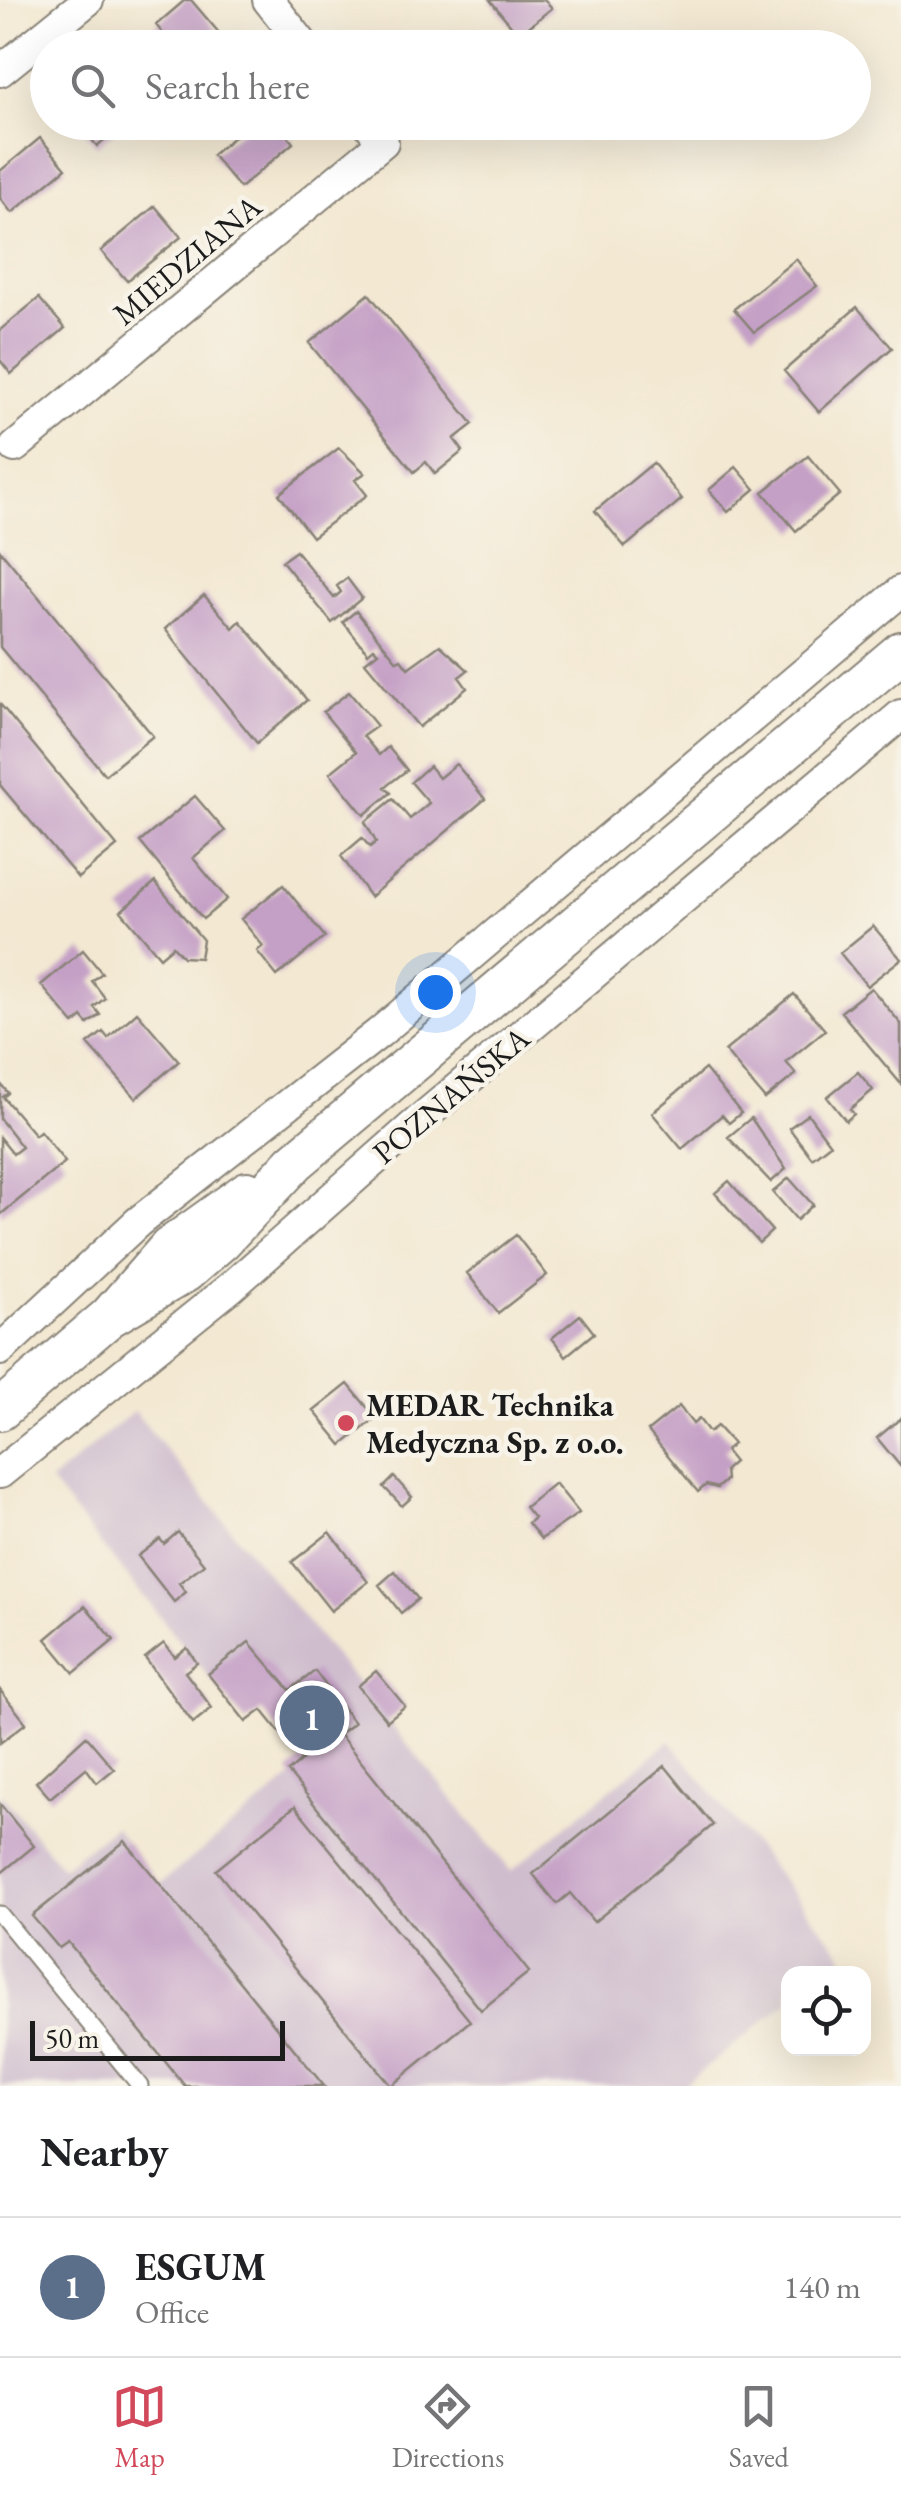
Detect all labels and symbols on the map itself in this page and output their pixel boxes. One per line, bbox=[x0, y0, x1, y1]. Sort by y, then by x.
street label: MIEDZIANA bbox=[104, 185, 271, 334]
your location bbox=[410, 967, 461, 1018]
street label: POZNAŃSKA bbox=[364, 1016, 539, 1173]
place label: MEDAR Technika Medyczna Sp. z o.o. bbox=[366, 1384, 624, 1463]
marker: MEDAR Technika Medyczna Sp. z o.o. bbox=[335, 1412, 357, 1434]
pin: 1 bbox=[280, 1680, 344, 1756]
scale bar bbox=[30, 2016, 285, 2060]

